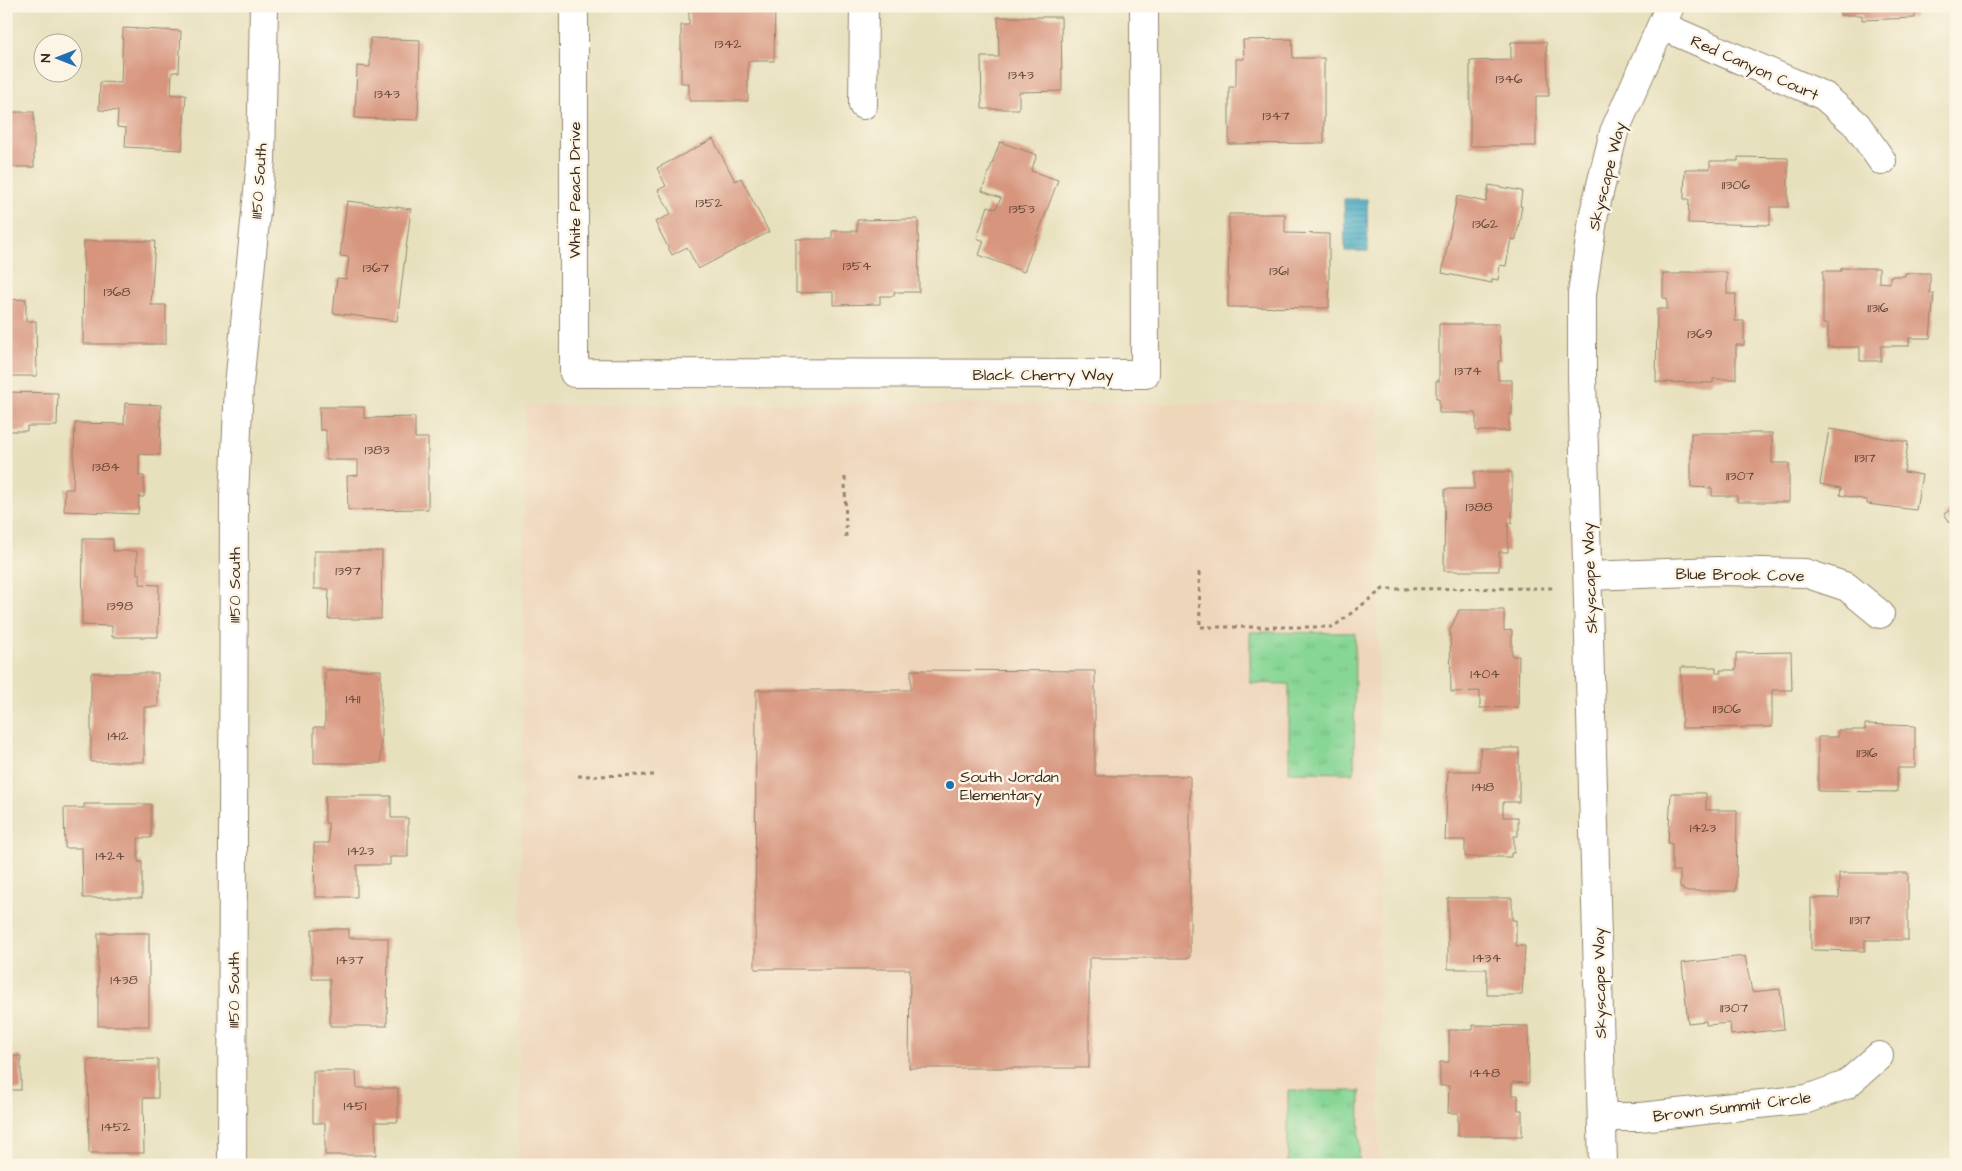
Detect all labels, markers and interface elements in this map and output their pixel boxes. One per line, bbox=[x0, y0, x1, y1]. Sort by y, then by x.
street label: Red Canyon Court bbox=[1687, 30, 1823, 107]
north arrow bbox=[32, 32, 82, 82]
house number: 1342 bbox=[715, 34, 741, 54]
text: N bbox=[36, 53, 56, 62]
house number: 1343 bbox=[1008, 65, 1034, 85]
house number: 1346 bbox=[1495, 69, 1523, 89]
house number: 1343 bbox=[374, 84, 400, 104]
house number: 1347 bbox=[1262, 106, 1290, 126]
street label: Skyscape Way bbox=[1583, 119, 1632, 233]
street label: White Peach Drive bbox=[564, 121, 586, 258]
street label: 11150 South bbox=[245, 142, 273, 220]
house number: 11306 bbox=[1722, 175, 1750, 195]
house number: 1352 bbox=[696, 193, 722, 213]
house number: 1353 bbox=[1009, 199, 1035, 219]
house number: 1362 bbox=[1472, 214, 1498, 234]
house number: 1354 bbox=[843, 256, 872, 276]
house number: 1367 bbox=[363, 258, 390, 278]
house number: 1361 bbox=[1269, 261, 1289, 281]
house number: 1368 bbox=[104, 282, 130, 302]
house number: 11316 bbox=[1867, 298, 1889, 318]
house number: 1369 bbox=[1687, 324, 1713, 344]
house number: 1374 bbox=[1454, 361, 1482, 381]
street label: Black Cherry Way bbox=[972, 364, 1114, 387]
house number: 1383 bbox=[364, 440, 390, 460]
house number: 11317 bbox=[1854, 448, 1876, 468]
house number: 1384 bbox=[92, 457, 120, 477]
house number: 11307 bbox=[1726, 466, 1754, 486]
house number: 1388 bbox=[1465, 497, 1493, 517]
street label: Skyscape Way bbox=[1577, 522, 1604, 634]
street label: 11150 South bbox=[224, 547, 246, 623]
house number: 1397 bbox=[335, 561, 361, 581]
street label: Blue Brook Cove bbox=[1675, 563, 1805, 587]
house number: 1398 bbox=[107, 596, 133, 616]
house number: 1404 bbox=[1470, 664, 1500, 684]
house number: 1411 bbox=[346, 689, 361, 709]
house number: 11306 bbox=[1713, 699, 1741, 719]
house number: 1412 bbox=[107, 726, 129, 746]
house number: 11316 bbox=[1856, 743, 1878, 763]
place label: South Jordan Elementary bbox=[960, 766, 1059, 807]
house number: 1418 bbox=[1472, 777, 1494, 797]
marker: South Jordan Elementary bbox=[944, 779, 956, 791]
house number: 1423 bbox=[1690, 818, 1716, 838]
house number: 1423 bbox=[348, 841, 374, 861]
house number: 1424 bbox=[96, 846, 125, 866]
house number: 11317 bbox=[1849, 910, 1871, 930]
street label: Skyscape Way bbox=[1588, 927, 1613, 1039]
house number: 1434 bbox=[1473, 948, 1501, 968]
house number: 1437 bbox=[336, 950, 364, 970]
street label: 11150 South bbox=[223, 952, 245, 1028]
house number: 1438 bbox=[110, 970, 138, 990]
house number: 11307 bbox=[1720, 998, 1748, 1018]
house number: 1448 bbox=[1470, 1063, 1500, 1083]
street label: Brown Summit Circle bbox=[1652, 1086, 1813, 1128]
house number: 1451 bbox=[343, 1096, 367, 1116]
house number: 1452 bbox=[101, 1117, 131, 1137]

